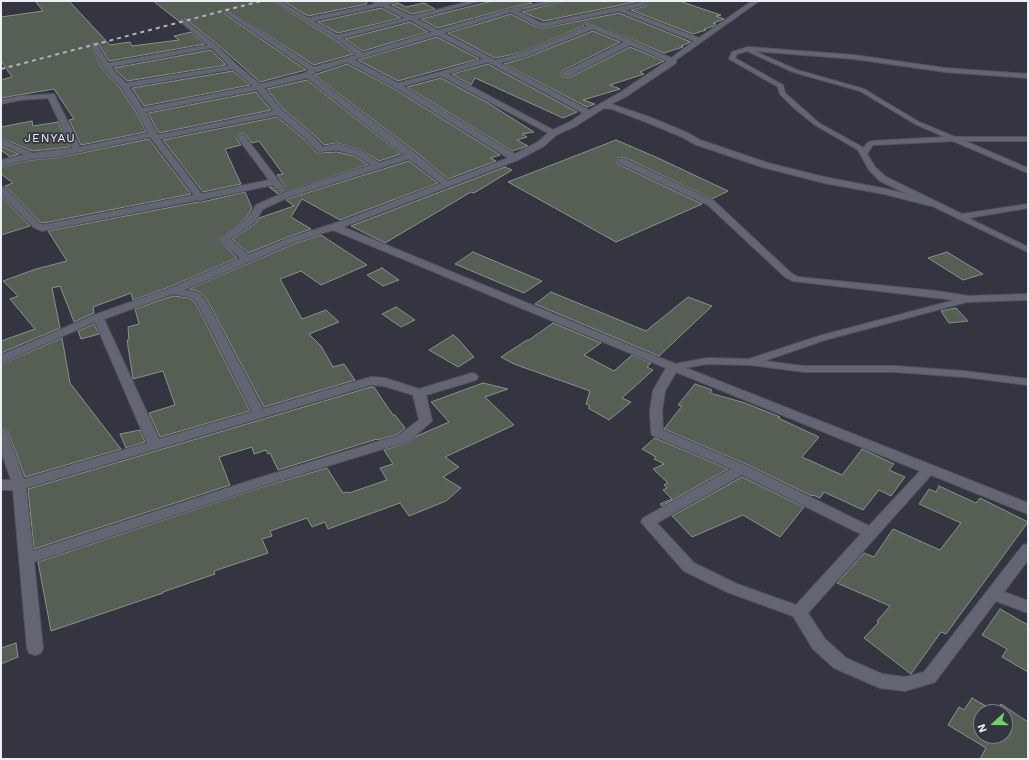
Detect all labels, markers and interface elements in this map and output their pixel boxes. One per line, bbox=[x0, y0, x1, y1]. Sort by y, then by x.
district label: JENYAU bbox=[24, 131, 76, 145]
north arrow bbox=[973, 704, 1013, 744]
text: N bbox=[975, 722, 990, 734]

